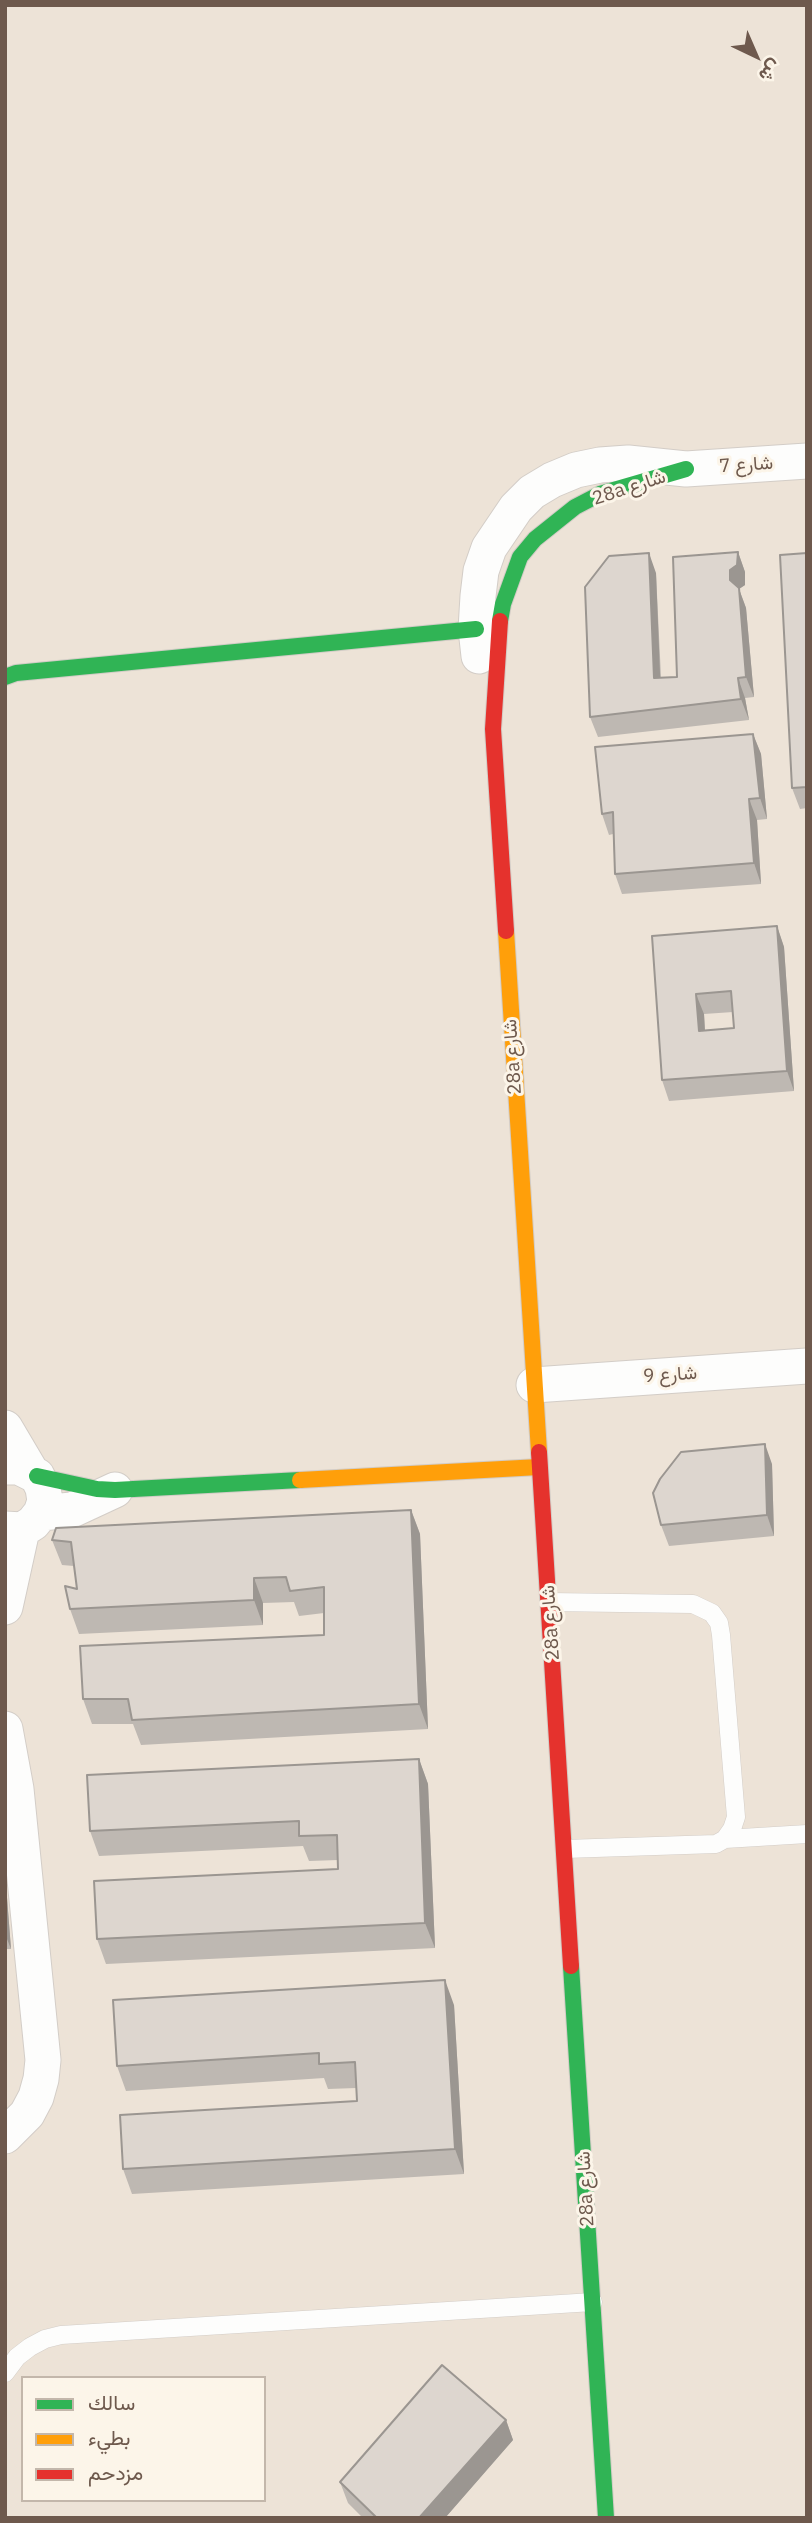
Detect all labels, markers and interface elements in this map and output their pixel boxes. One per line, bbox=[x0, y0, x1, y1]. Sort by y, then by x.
north arrow bbox=[721, 21, 791, 91]
text: ش bbox=[754, 55, 787, 88]
street label: شارع 7 bbox=[718, 452, 774, 478]
street label: 28a شارع bbox=[590, 465, 668, 511]
street label: 28a شارع bbox=[499, 1018, 527, 1096]
street label: شارع 9 bbox=[642, 1362, 698, 1388]
street label: 28a شارع bbox=[537, 1584, 565, 1662]
street label: 28a شارع bbox=[573, 2151, 599, 2227]
legend bbox=[21, 2376, 266, 2502]
text: سالك bbox=[88, 2388, 135, 2416]
text: بطيء bbox=[88, 2423, 131, 2451]
text: مزدحم bbox=[88, 2458, 143, 2486]

